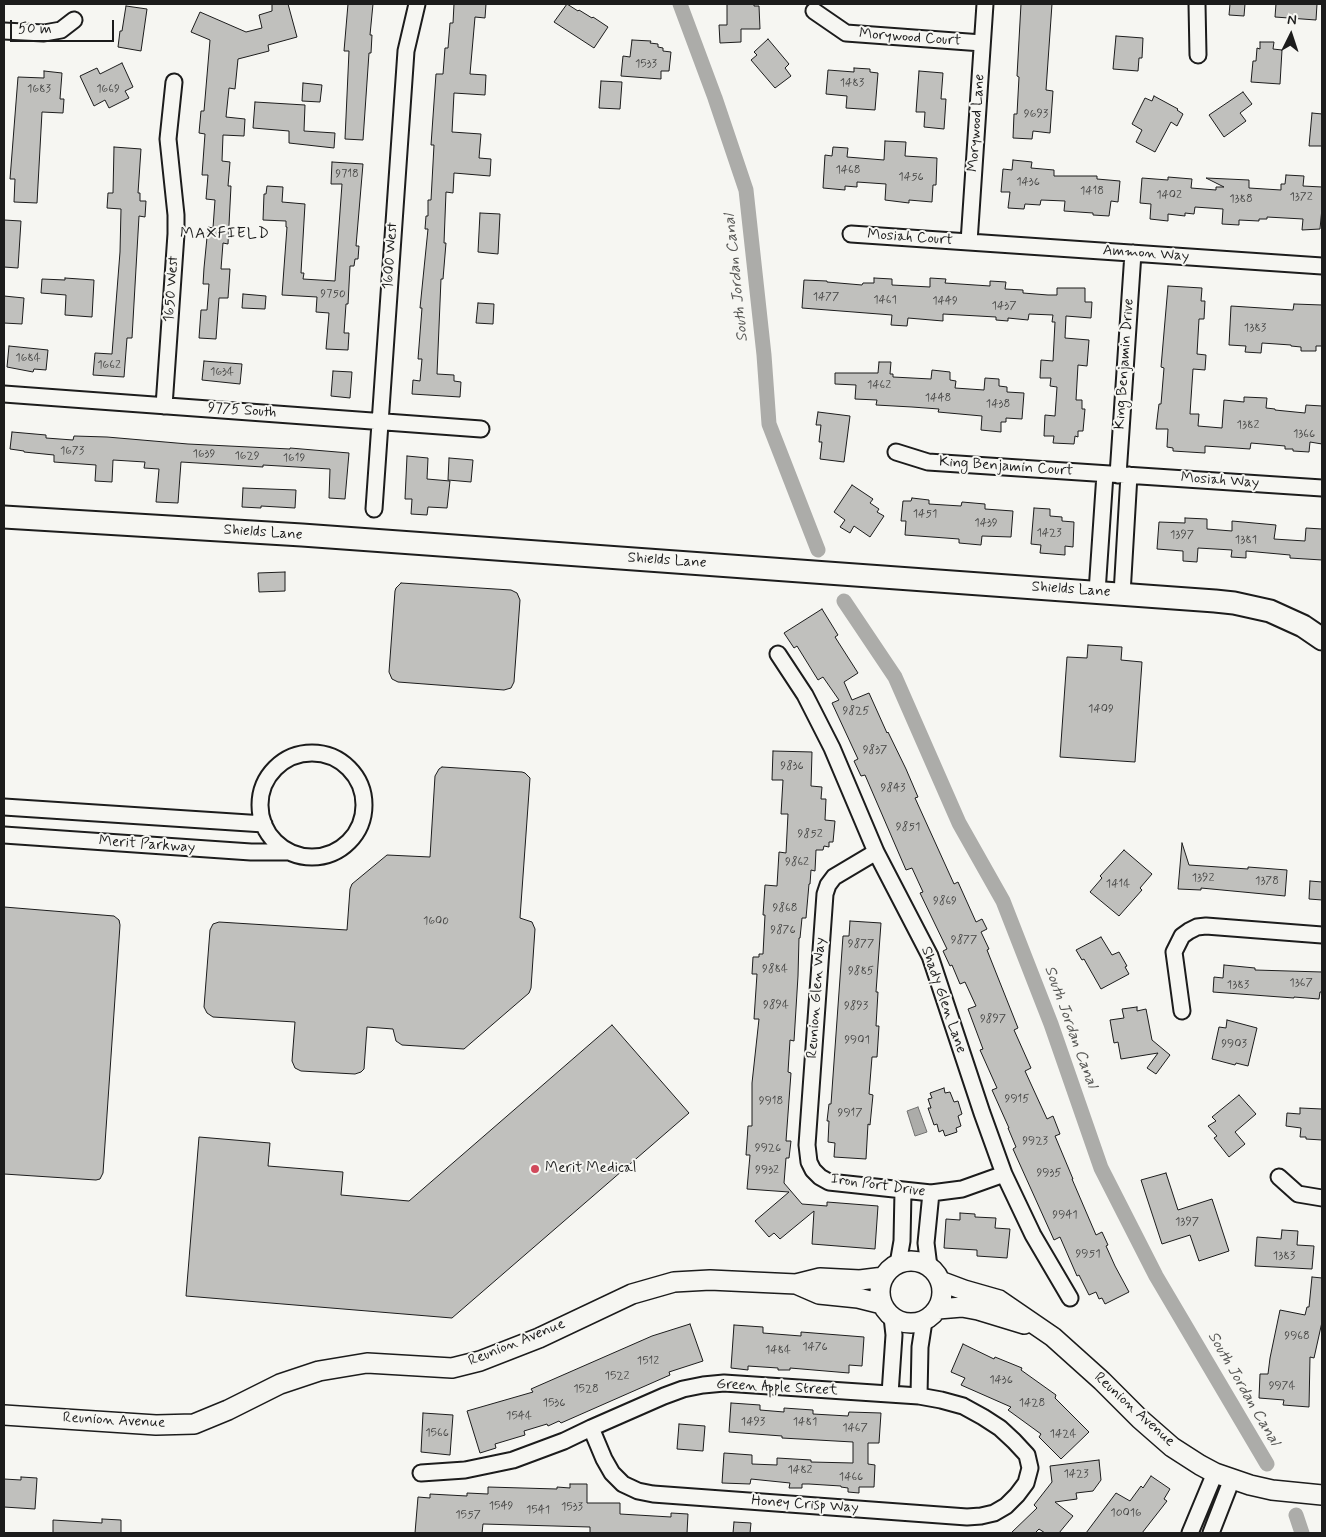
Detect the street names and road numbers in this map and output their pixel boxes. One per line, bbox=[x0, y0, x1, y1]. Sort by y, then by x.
street label: Morywood Court bbox=[858, 25, 962, 51]
street label: Morywood Lane bbox=[965, 73, 989, 173]
street label: 1600 West bbox=[380, 222, 402, 290]
street label: Mosiah Court bbox=[867, 226, 953, 250]
street label: Ammon Way bbox=[1102, 242, 1190, 266]
street label: 1650 West bbox=[161, 255, 183, 323]
street label: King Benjamin Drive bbox=[1111, 298, 1139, 430]
street label: 9775 South bbox=[207, 400, 277, 422]
street label: King Benjamin Court bbox=[938, 453, 1074, 481]
street label: Mosiah Way bbox=[1180, 469, 1260, 493]
street label: Shields Lane bbox=[223, 521, 303, 545]
street label: Shields Lane bbox=[627, 549, 707, 573]
street label: Shields Lane bbox=[1031, 578, 1111, 602]
street label: Merit Parkway bbox=[98, 833, 196, 857]
street label: Reunion Glen Way bbox=[804, 937, 830, 1059]
street label: Shady Glen Lane bbox=[916, 944, 970, 1056]
street label: Iron Port Drive bbox=[830, 1170, 926, 1202]
street label: Reunion Avenue bbox=[466, 1315, 568, 1371]
street label: Reunion Avenue bbox=[1090, 1369, 1178, 1451]
street label: Green Apple Street bbox=[716, 1376, 838, 1400]
street label: Reunion Avenue bbox=[62, 1409, 166, 1433]
street label: Honey Crisp Way bbox=[751, 1492, 859, 1518]

